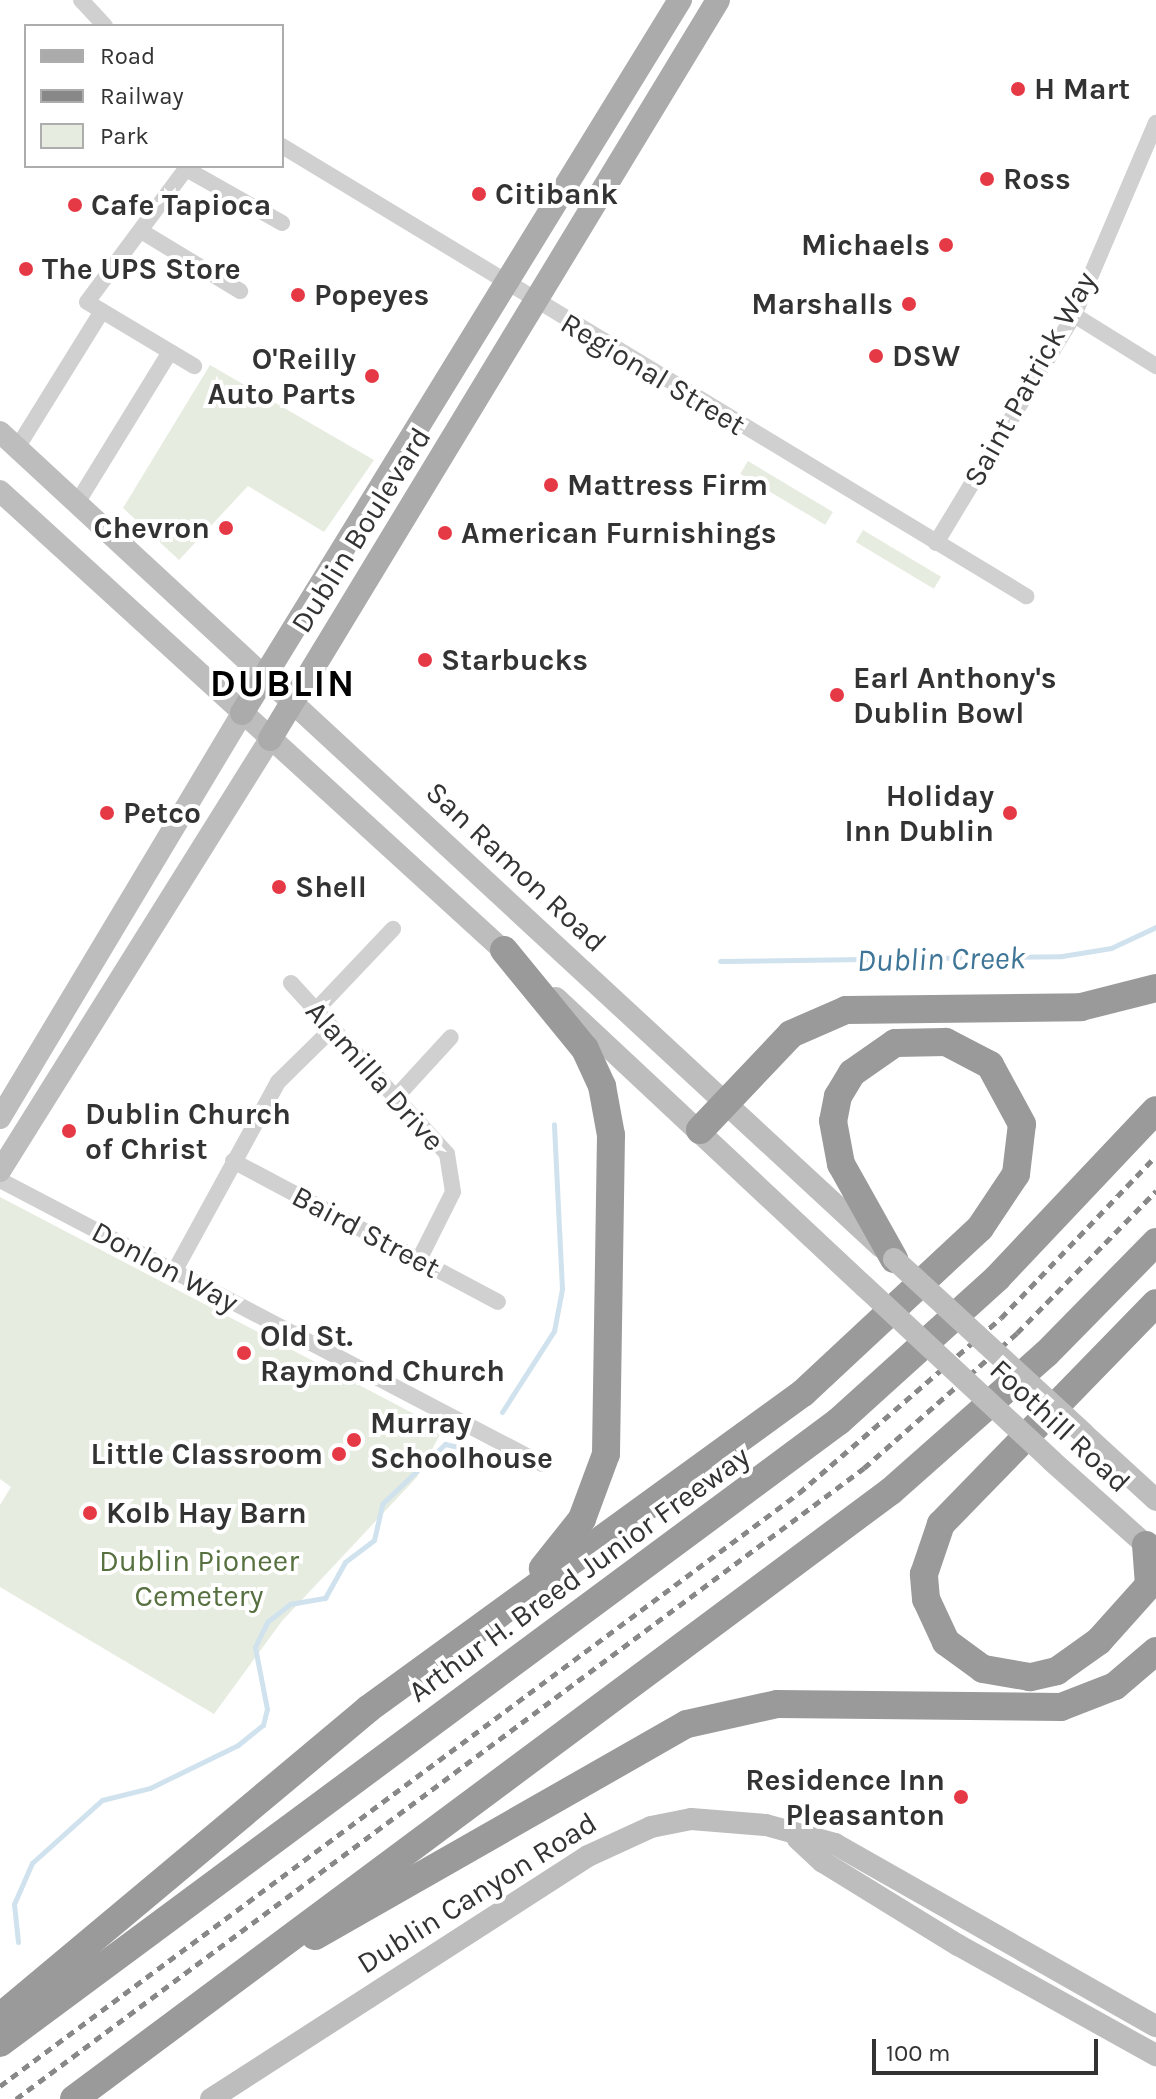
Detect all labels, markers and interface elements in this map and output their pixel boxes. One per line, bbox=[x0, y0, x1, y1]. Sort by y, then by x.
legend bbox=[24, 24, 284, 168]
text: Road bbox=[100, 42, 155, 70]
place label: H Mart bbox=[1034, 71, 1130, 107]
marker: H Mart bbox=[1009, 80, 1027, 98]
text: Railway bbox=[100, 82, 184, 110]
text: Park bbox=[100, 122, 149, 150]
place label: Ross bbox=[1003, 161, 1071, 197]
marker: Ross bbox=[978, 170, 996, 188]
place label: Citibank bbox=[495, 176, 618, 212]
marker: Citibank bbox=[470, 185, 488, 203]
place label: Cafe Tapioca bbox=[91, 187, 271, 223]
marker: Cafe Tapioca bbox=[66, 196, 84, 214]
place label: Michaels bbox=[801, 227, 930, 263]
marker: Michaels bbox=[937, 236, 955, 254]
place label: The UPS Store bbox=[42, 251, 241, 287]
marker: The UPS Store bbox=[17, 260, 35, 278]
street label: Saint Patrick Way bbox=[956, 265, 1104, 493]
place label: Popeyes bbox=[314, 277, 429, 313]
marker: Popeyes bbox=[289, 286, 307, 304]
place label: Marshalls bbox=[751, 286, 893, 322]
marker: Marshalls bbox=[900, 295, 918, 313]
street label: Regional Street bbox=[554, 305, 752, 443]
place label: DSW bbox=[892, 338, 960, 374]
place label: O'Reilly Auto Parts bbox=[208, 341, 356, 412]
marker: DSW bbox=[867, 347, 885, 365]
marker: O'Reilly Auto Parts bbox=[363, 367, 381, 385]
street label: Dublin Boulevard bbox=[283, 421, 439, 639]
place label: Mattress Firm bbox=[567, 467, 768, 503]
marker: Mattress Firm bbox=[542, 476, 560, 494]
place label: Chevron bbox=[93, 510, 210, 546]
place label: American Furnishings bbox=[461, 515, 777, 551]
marker: Chevron bbox=[217, 519, 235, 537]
marker: American Furnishings bbox=[436, 524, 454, 542]
place label: Starbucks bbox=[441, 642, 588, 678]
marker: Starbucks bbox=[416, 651, 434, 669]
place label: Earl Anthony's Dublin Bowl bbox=[853, 660, 1057, 730]
district label: DUBLIN bbox=[210, 661, 356, 707]
marker: Earl Anthony's Dublin Bowl bbox=[828, 686, 846, 704]
street label: San Ramon Road bbox=[418, 774, 614, 960]
place label: Holiday Inn Dublin bbox=[844, 778, 994, 848]
place label: Petco bbox=[123, 795, 201, 831]
marker: Petco bbox=[98, 804, 116, 822]
marker: Holiday Inn Dublin bbox=[1001, 804, 1019, 822]
place label: Shell bbox=[295, 869, 367, 905]
marker: Shell bbox=[270, 878, 288, 896]
water label: Dublin Creek bbox=[856, 939, 1026, 981]
street label: Alamilla Drive bbox=[298, 993, 452, 1159]
place label: Dublin Church of Christ bbox=[85, 1096, 291, 1166]
marker: Dublin Church of Christ bbox=[60, 1122, 78, 1140]
street label: Baird Street bbox=[286, 1178, 446, 1286]
street label: Donlon Way bbox=[86, 1213, 244, 1321]
place label: Old St. Raymond Church bbox=[260, 1318, 505, 1388]
marker: Old St. Raymond Church bbox=[235, 1344, 253, 1362]
street label: Foothill Road bbox=[982, 1352, 1138, 1500]
place label: Murray Schoolhouse bbox=[370, 1405, 553, 1476]
marker: Murray Schoolhouse bbox=[345, 1431, 363, 1449]
place label: Little Classroom bbox=[91, 1436, 323, 1472]
street label: Arthur H. Breed Junior Freeway bbox=[402, 1438, 756, 1710]
marker: Little Classroom bbox=[330, 1445, 348, 1463]
place label: Kolb Hay Barn bbox=[106, 1495, 307, 1531]
marker: Kolb Hay Barn bbox=[81, 1504, 99, 1522]
park label: Dublin Pioneer Cemetery bbox=[99, 1543, 299, 1614]
place label: Residence Inn Pleasanton bbox=[745, 1762, 945, 1832]
marker: Residence Inn Pleasanton bbox=[952, 1788, 970, 1806]
street label: Dublin Canyon Road bbox=[350, 1805, 604, 1981]
scale bar bbox=[876, 2023, 1102, 2073]
text: 100 m bbox=[886, 2039, 951, 2067]

